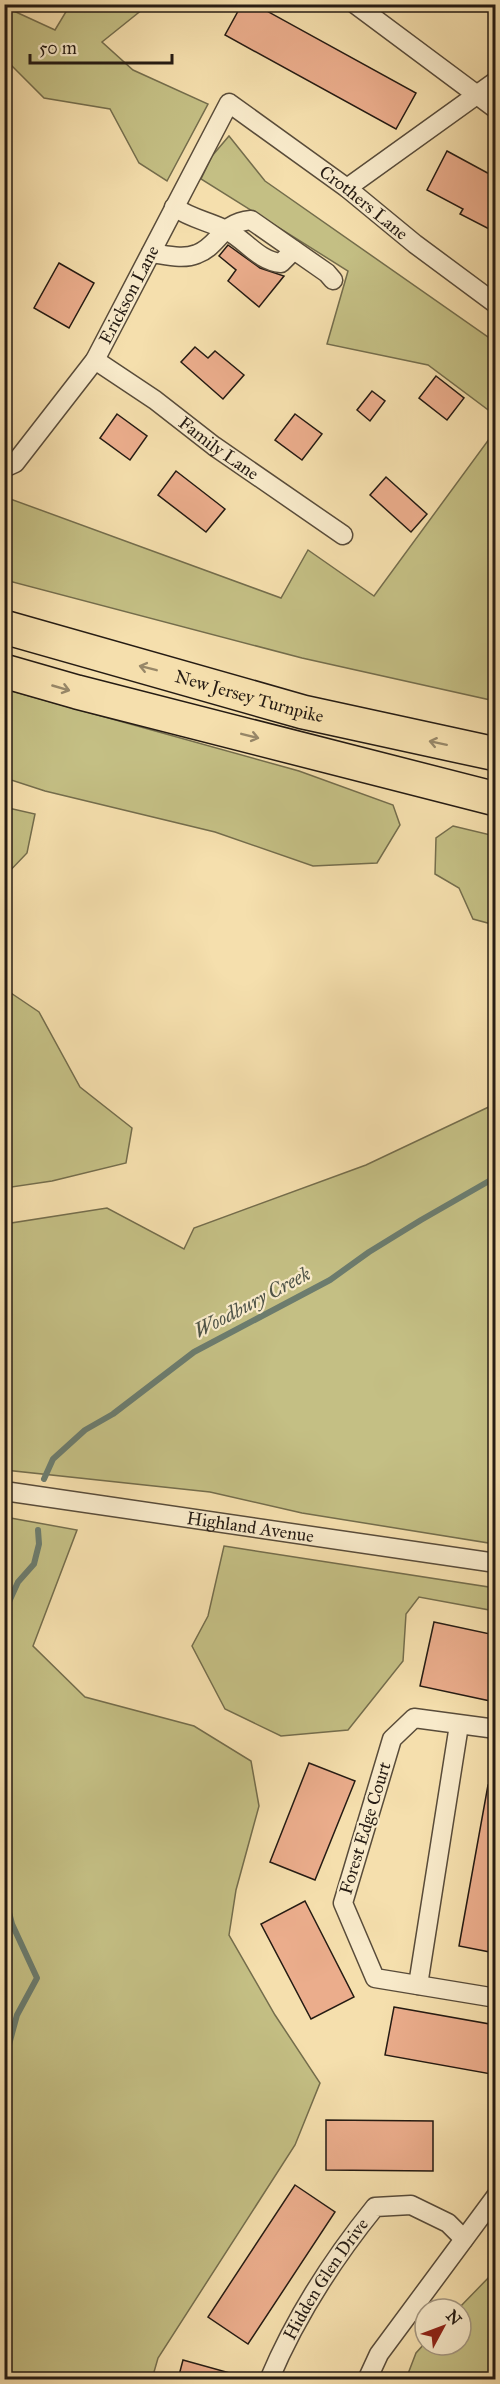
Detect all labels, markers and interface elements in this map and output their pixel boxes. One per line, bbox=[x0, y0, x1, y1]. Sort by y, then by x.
scale bar bbox=[30, 27, 172, 65]
text: 50 m bbox=[39, 37, 77, 59]
street label: Crothers Lane bbox=[315, 161, 413, 245]
street label: Erickson Lane bbox=[94, 242, 164, 348]
street label: Family Lane bbox=[174, 412, 263, 485]
one-way arrow bbox=[138, 662, 157, 674]
street label: New Jersey Turnpike bbox=[172, 665, 326, 727]
one-way arrow bbox=[51, 683, 70, 694]
one-way arrow bbox=[240, 731, 259, 743]
one-way arrow bbox=[429, 737, 448, 748]
water label: Woodbury Creek bbox=[190, 1261, 314, 1343]
street label: Highland Avenue bbox=[185, 1507, 315, 1547]
street label: Forest Edge Court bbox=[334, 1759, 397, 1897]
street label: Hidden Glen Drive bbox=[279, 2214, 373, 2344]
north arrow bbox=[413, 2297, 473, 2357]
text: N bbox=[442, 2306, 466, 2329]

